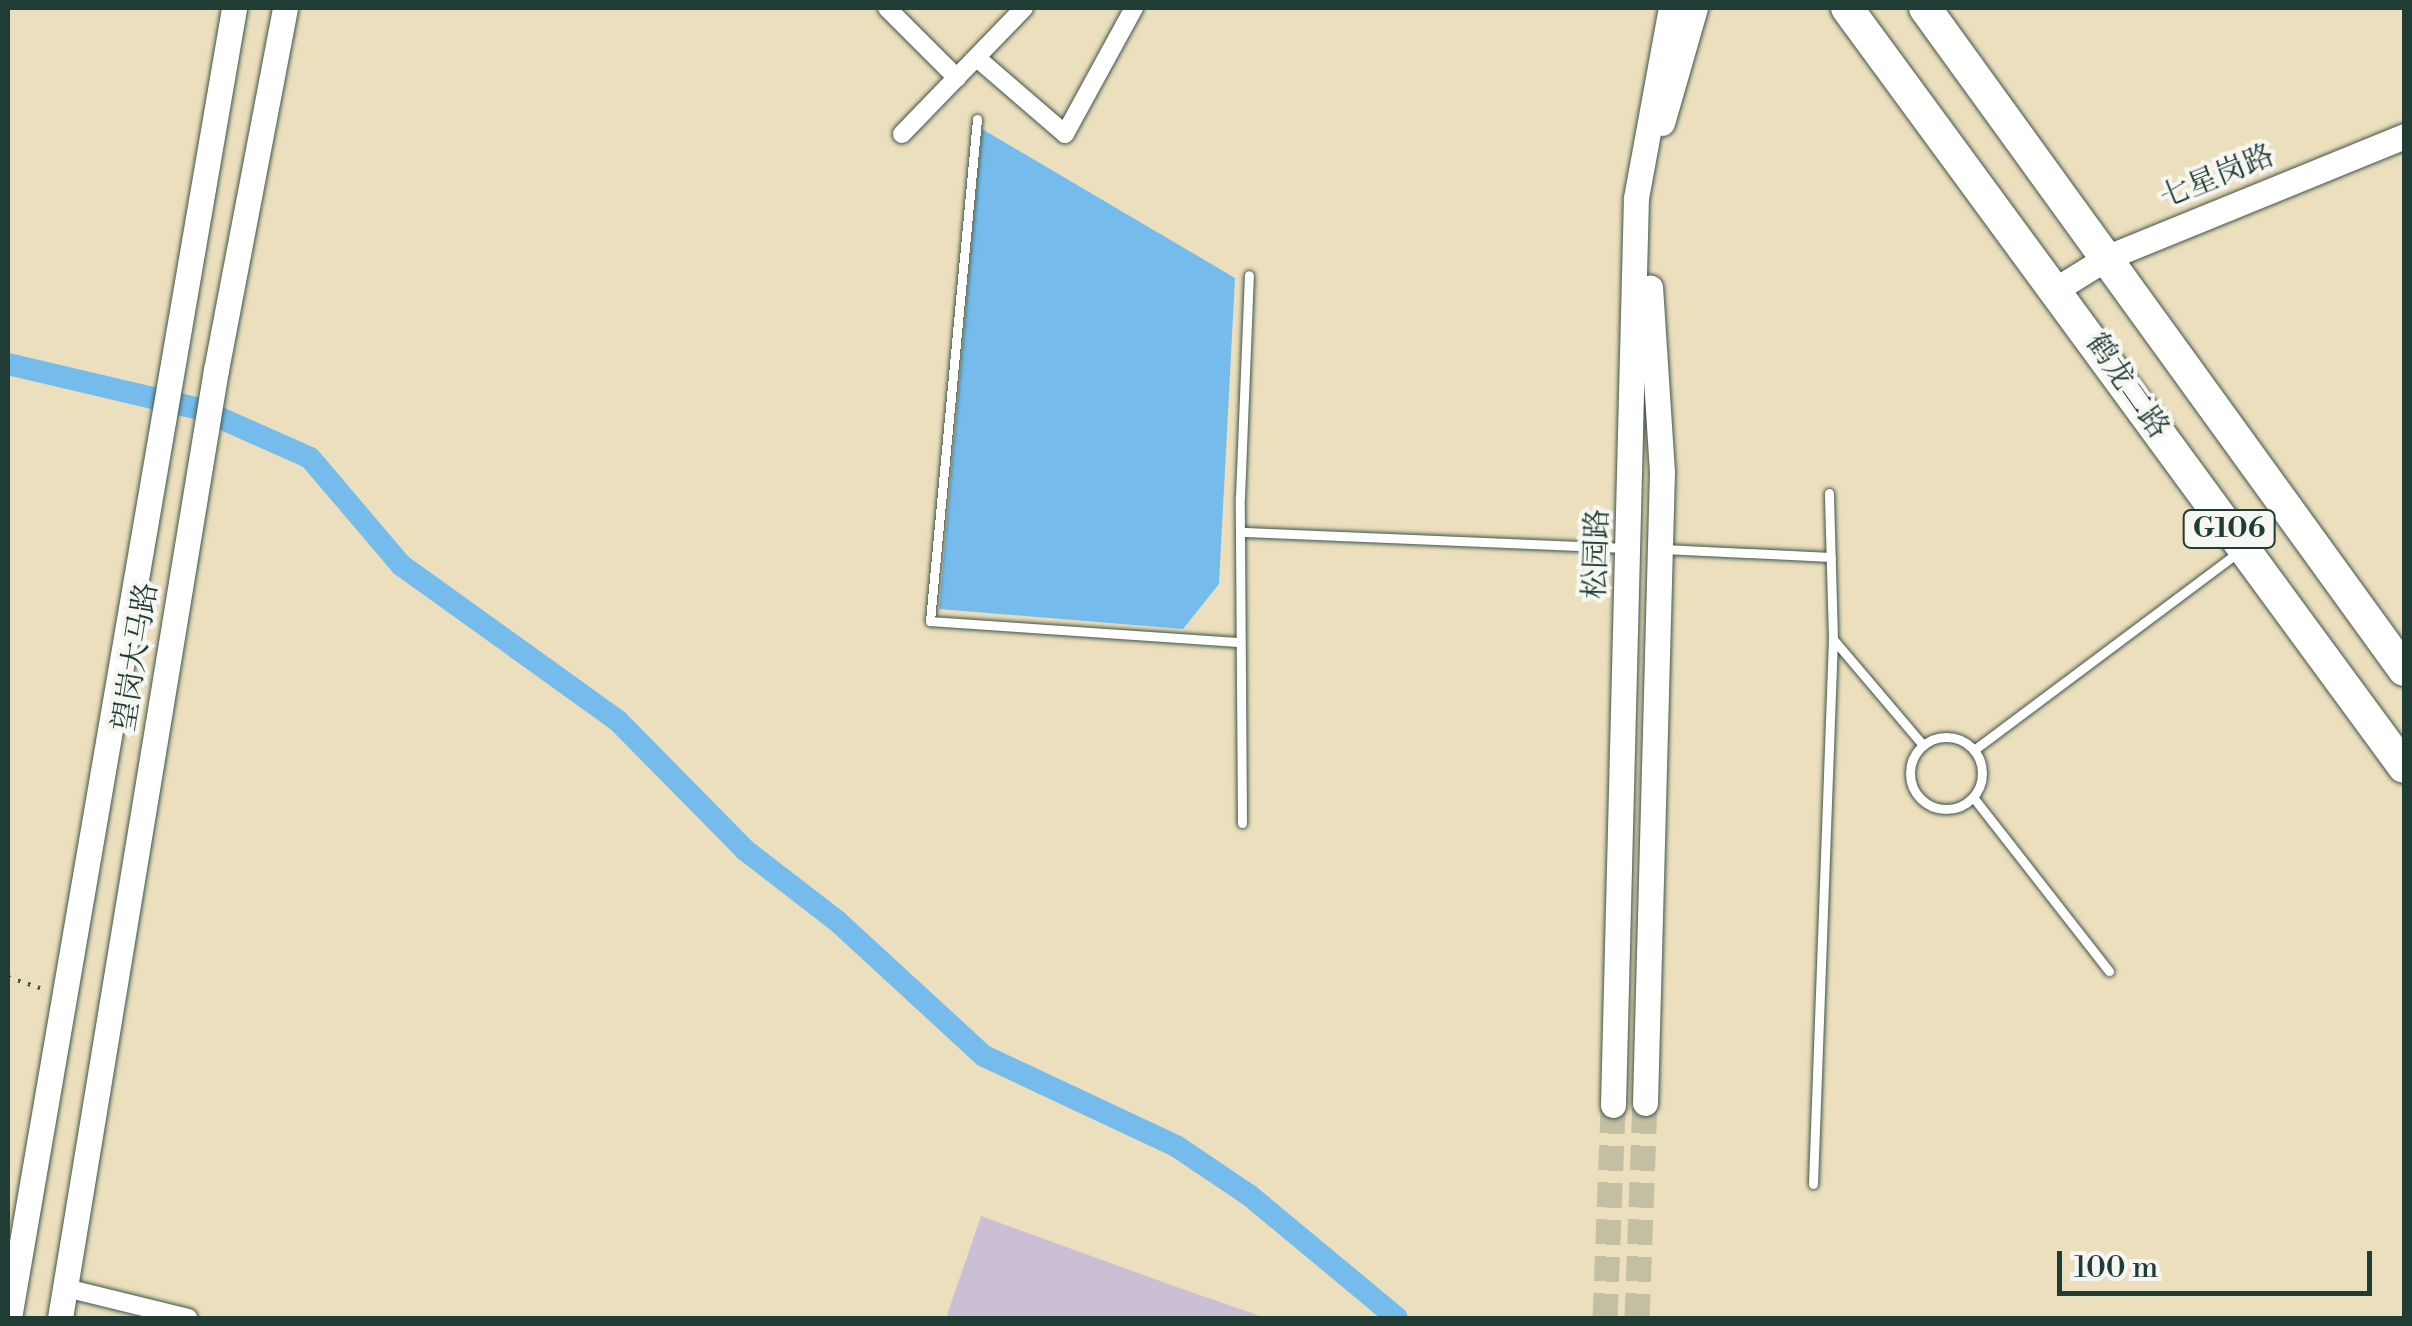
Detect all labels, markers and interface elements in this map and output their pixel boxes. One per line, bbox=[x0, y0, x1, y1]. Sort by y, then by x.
street label: 七星岗路 bbox=[2155, 138, 2279, 216]
street label: 鹤龙二路 bbox=[2078, 327, 2176, 445]
road number: G106 bbox=[2182, 506, 2276, 552]
street label: 松园路 bbox=[1577, 508, 1617, 600]
street label: 望岗大马路 bbox=[106, 580, 166, 734]
scale bar bbox=[2062, 1231, 2377, 1293]
text: 100 m bbox=[2074, 1249, 2158, 1287]

